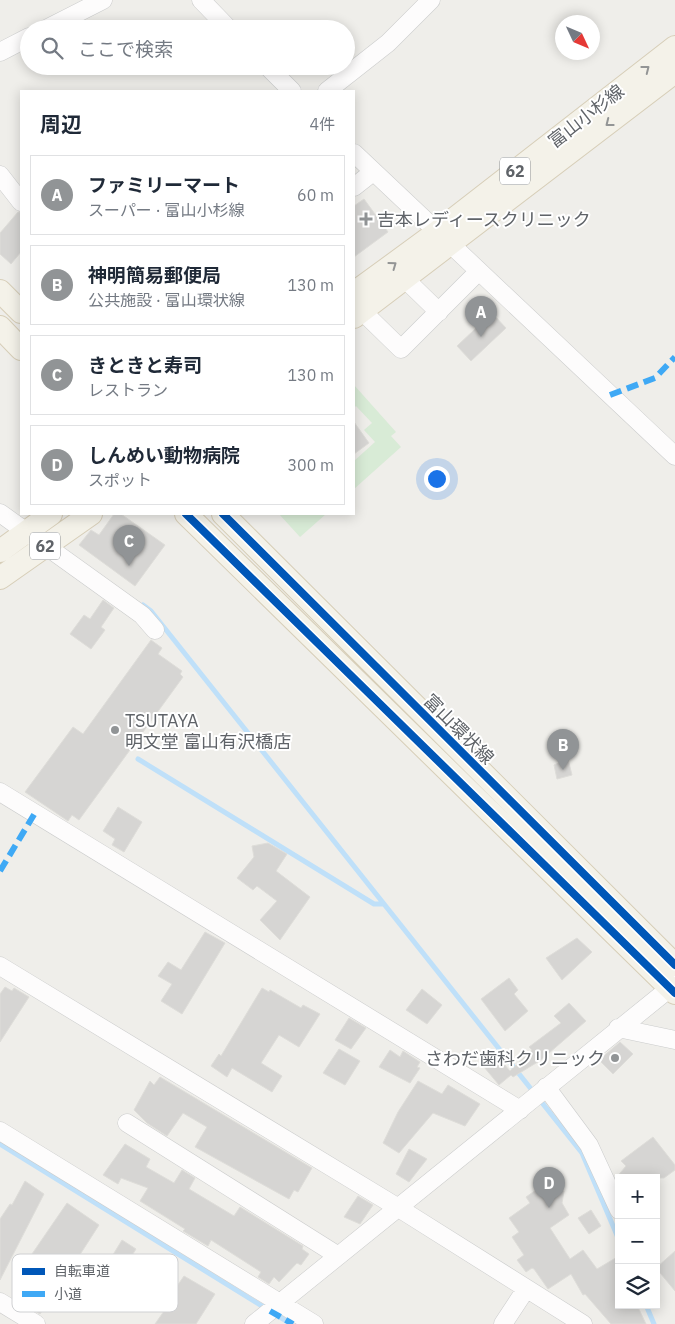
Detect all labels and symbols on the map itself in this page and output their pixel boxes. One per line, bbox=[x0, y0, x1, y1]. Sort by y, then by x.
north arrow bbox=[555, 15, 600, 60]
one-way arrow bbox=[640, 66, 650, 75]
street label: 富山小杉線 bbox=[543, 79, 629, 153]
one-way arrow bbox=[606, 117, 615, 125]
road number: 62 bbox=[500, 158, 530, 185]
place label: 吉本レディースクリニック bbox=[377, 208, 591, 231]
marker: 吉本レディースクリニック bbox=[359, 212, 373, 226]
one-way arrow bbox=[387, 262, 396, 270]
pin: A bbox=[465, 296, 497, 337]
your location bbox=[424, 466, 450, 492]
pin: C bbox=[113, 525, 145, 566]
road number: 62 bbox=[30, 532, 60, 560]
street label: 富山環状線 bbox=[419, 689, 499, 769]
place label: TSUTAYA 明文堂 富山有沢橋店 bbox=[125, 709, 291, 753]
marker: TSUTAYA 明文堂 富山有沢橋店 bbox=[109, 724, 121, 736]
pin: B bbox=[547, 729, 579, 770]
place label: さわだ歯科クリニック bbox=[425, 1047, 605, 1070]
marker: さわだ歯科クリニック bbox=[609, 1052, 621, 1064]
pin: D bbox=[533, 1167, 565, 1208]
legend bbox=[12, 1254, 178, 1312]
text: 自転車道 bbox=[54, 1262, 110, 1280]
text: 小道 bbox=[54, 1285, 82, 1303]

